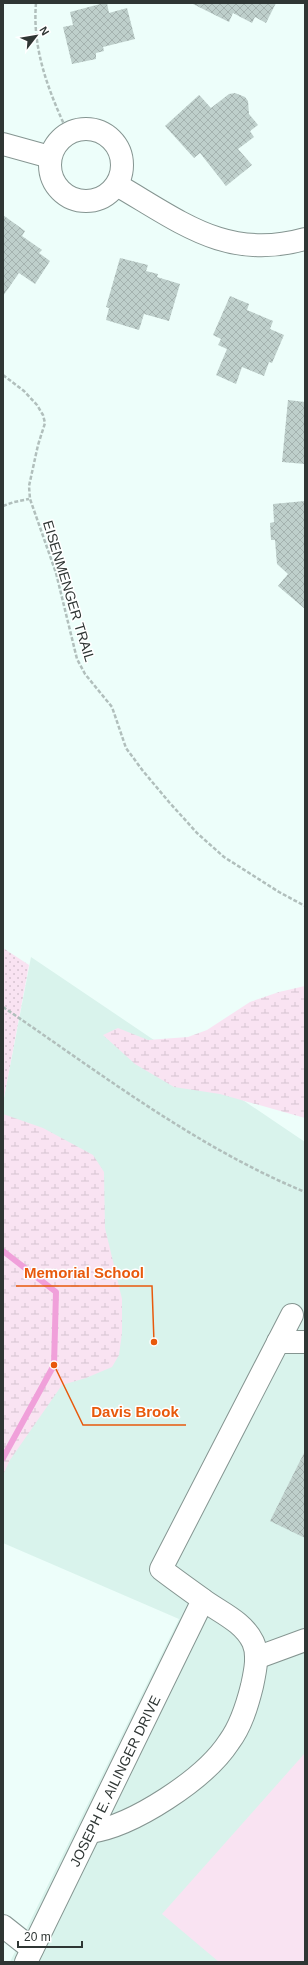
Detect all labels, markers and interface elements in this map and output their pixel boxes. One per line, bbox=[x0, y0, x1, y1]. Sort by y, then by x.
north arrow bbox=[16, 16, 56, 56]
text: N bbox=[37, 24, 52, 37]
street label: EISENMENGER TRAIL bbox=[40, 518, 98, 664]
callout: Memorial School bbox=[16, 1259, 152, 1286]
text: Memorial School bbox=[24, 1264, 144, 1281]
callout: Davis Brook bbox=[83, 1398, 186, 1425]
text: Davis Brook bbox=[91, 1403, 179, 1420]
street label: JOSEPH E. AILINGER DRIVE bbox=[67, 1693, 163, 1869]
scale bar bbox=[18, 1923, 82, 1949]
text: 20 m bbox=[24, 1930, 51, 1944]

